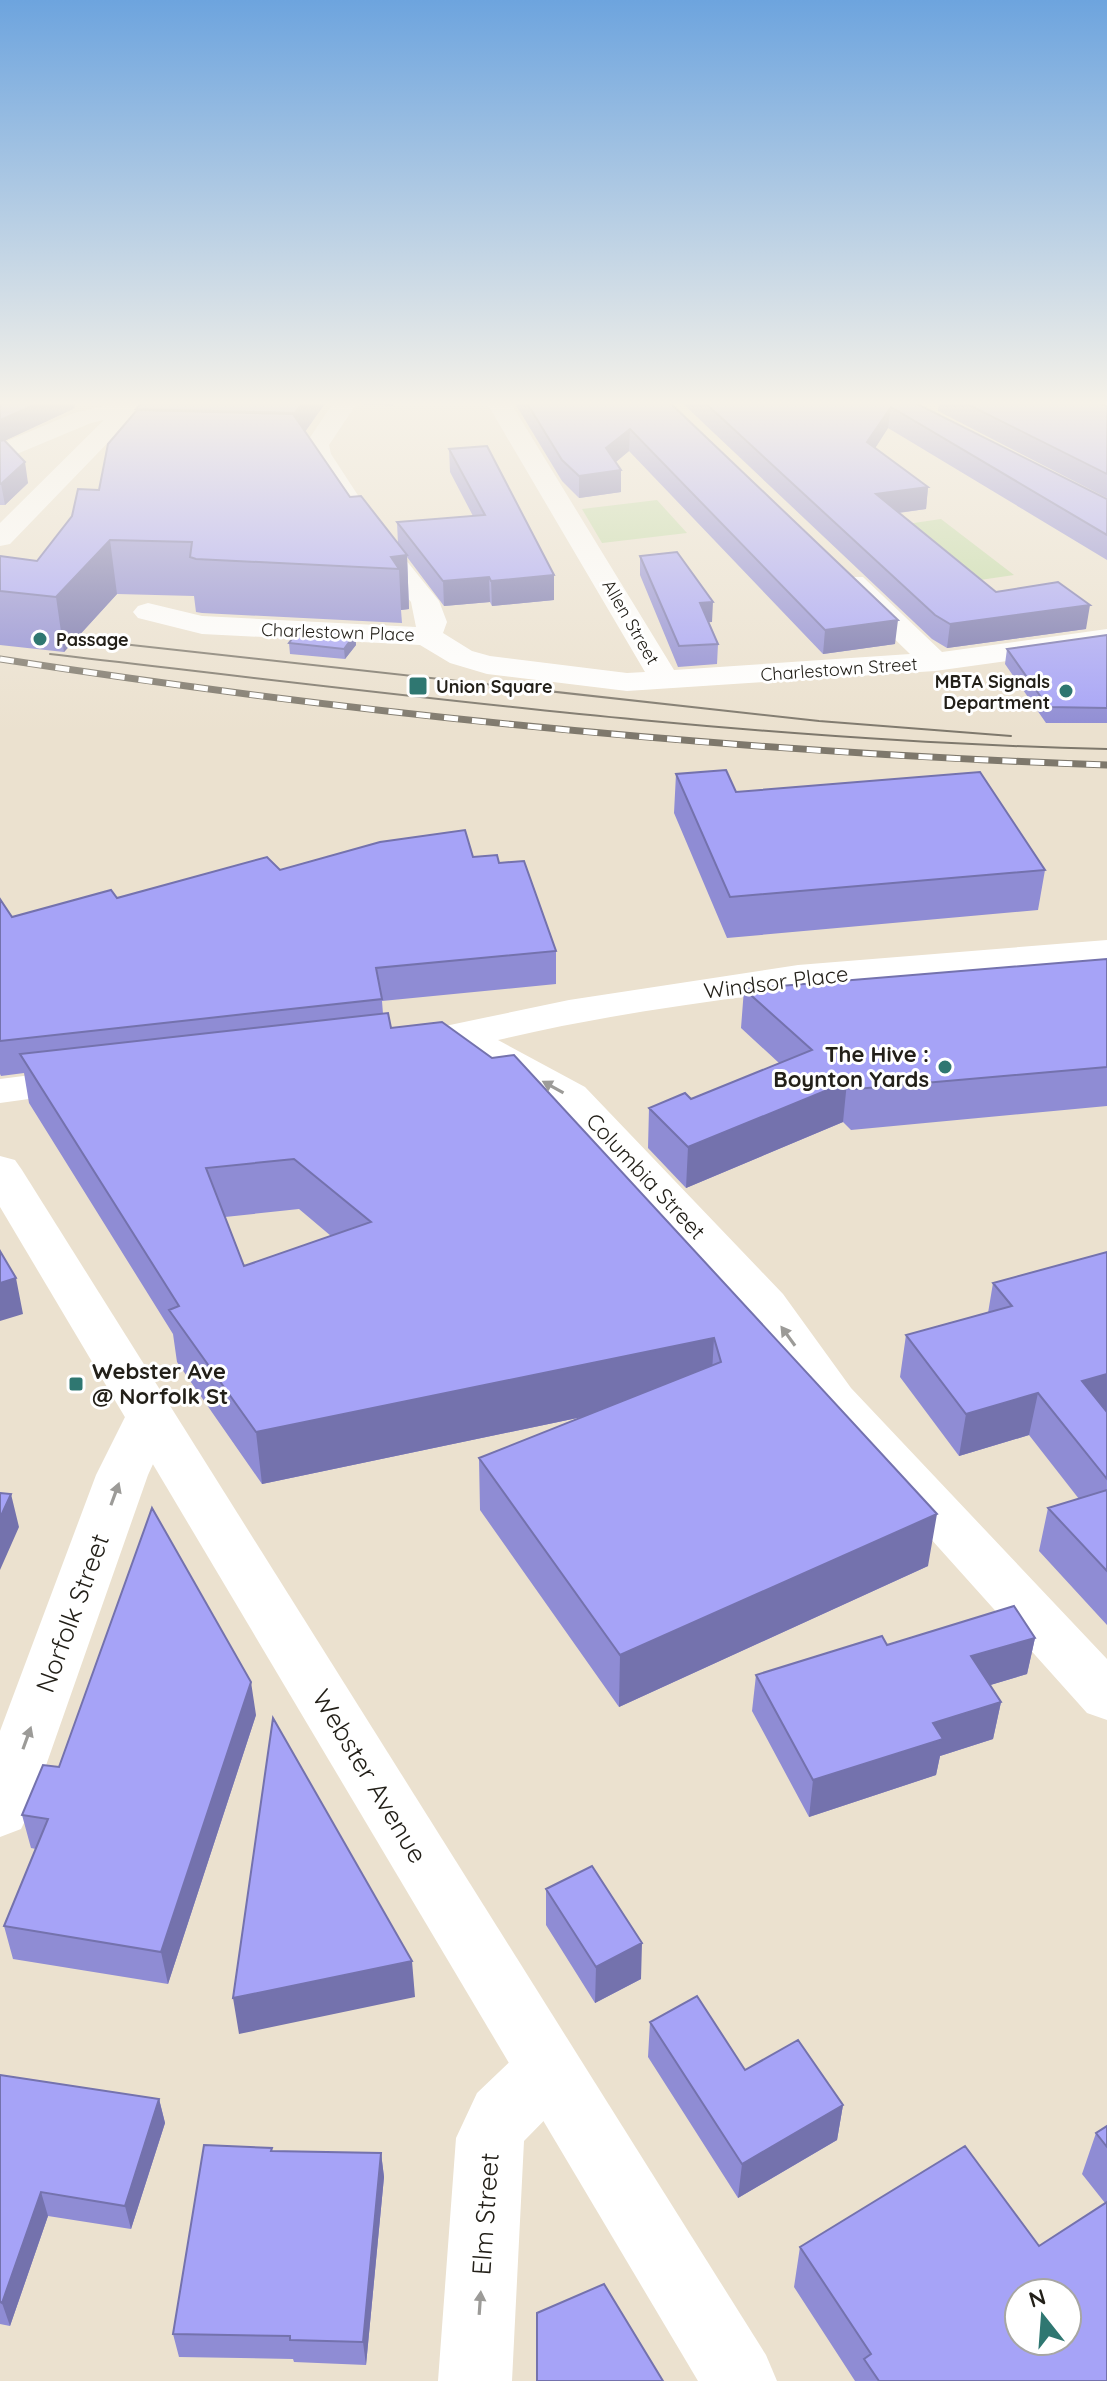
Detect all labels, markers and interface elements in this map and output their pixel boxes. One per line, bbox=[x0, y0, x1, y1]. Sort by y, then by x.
street label: Allen Street bbox=[597, 575, 665, 669]
street label: Charlestown Place bbox=[261, 618, 415, 646]
place label: Passage bbox=[56, 628, 129, 651]
marker: Passage bbox=[31, 630, 49, 648]
street label: Charlestown Street bbox=[760, 652, 918, 686]
place label: MBTA Signals Department bbox=[935, 670, 1050, 714]
marker: Union Square bbox=[407, 675, 429, 697]
place label: Union Square bbox=[436, 675, 553, 698]
marker: MBTA Signals Department bbox=[1057, 682, 1075, 700]
street label: Windsor Place bbox=[702, 959, 850, 1005]
place label: The Hive : Boynton Yards bbox=[773, 1040, 929, 1093]
marker: The Hive : Boynton Yards bbox=[936, 1058, 954, 1076]
one-way arrow bbox=[542, 1080, 565, 1093]
street label: Columbia Street bbox=[580, 1107, 712, 1245]
one-way arrow bbox=[781, 1326, 796, 1347]
place label: Webster Ave @ Norfolk St bbox=[92, 1357, 228, 1410]
marker: Webster Ave @ Norfolk St bbox=[67, 1375, 85, 1393]
one-way arrow bbox=[110, 1482, 122, 1506]
street label: Norfolk Street bbox=[28, 1529, 116, 1697]
street label: Webster Avenue bbox=[305, 1683, 435, 1869]
one-way arrow bbox=[21, 1726, 33, 1750]
street label: Elm Street bbox=[464, 2152, 506, 2276]
north arrow bbox=[1003, 2277, 1083, 2357]
text: N bbox=[1025, 2282, 1049, 2314]
one-way arrow bbox=[473, 2290, 486, 2315]

